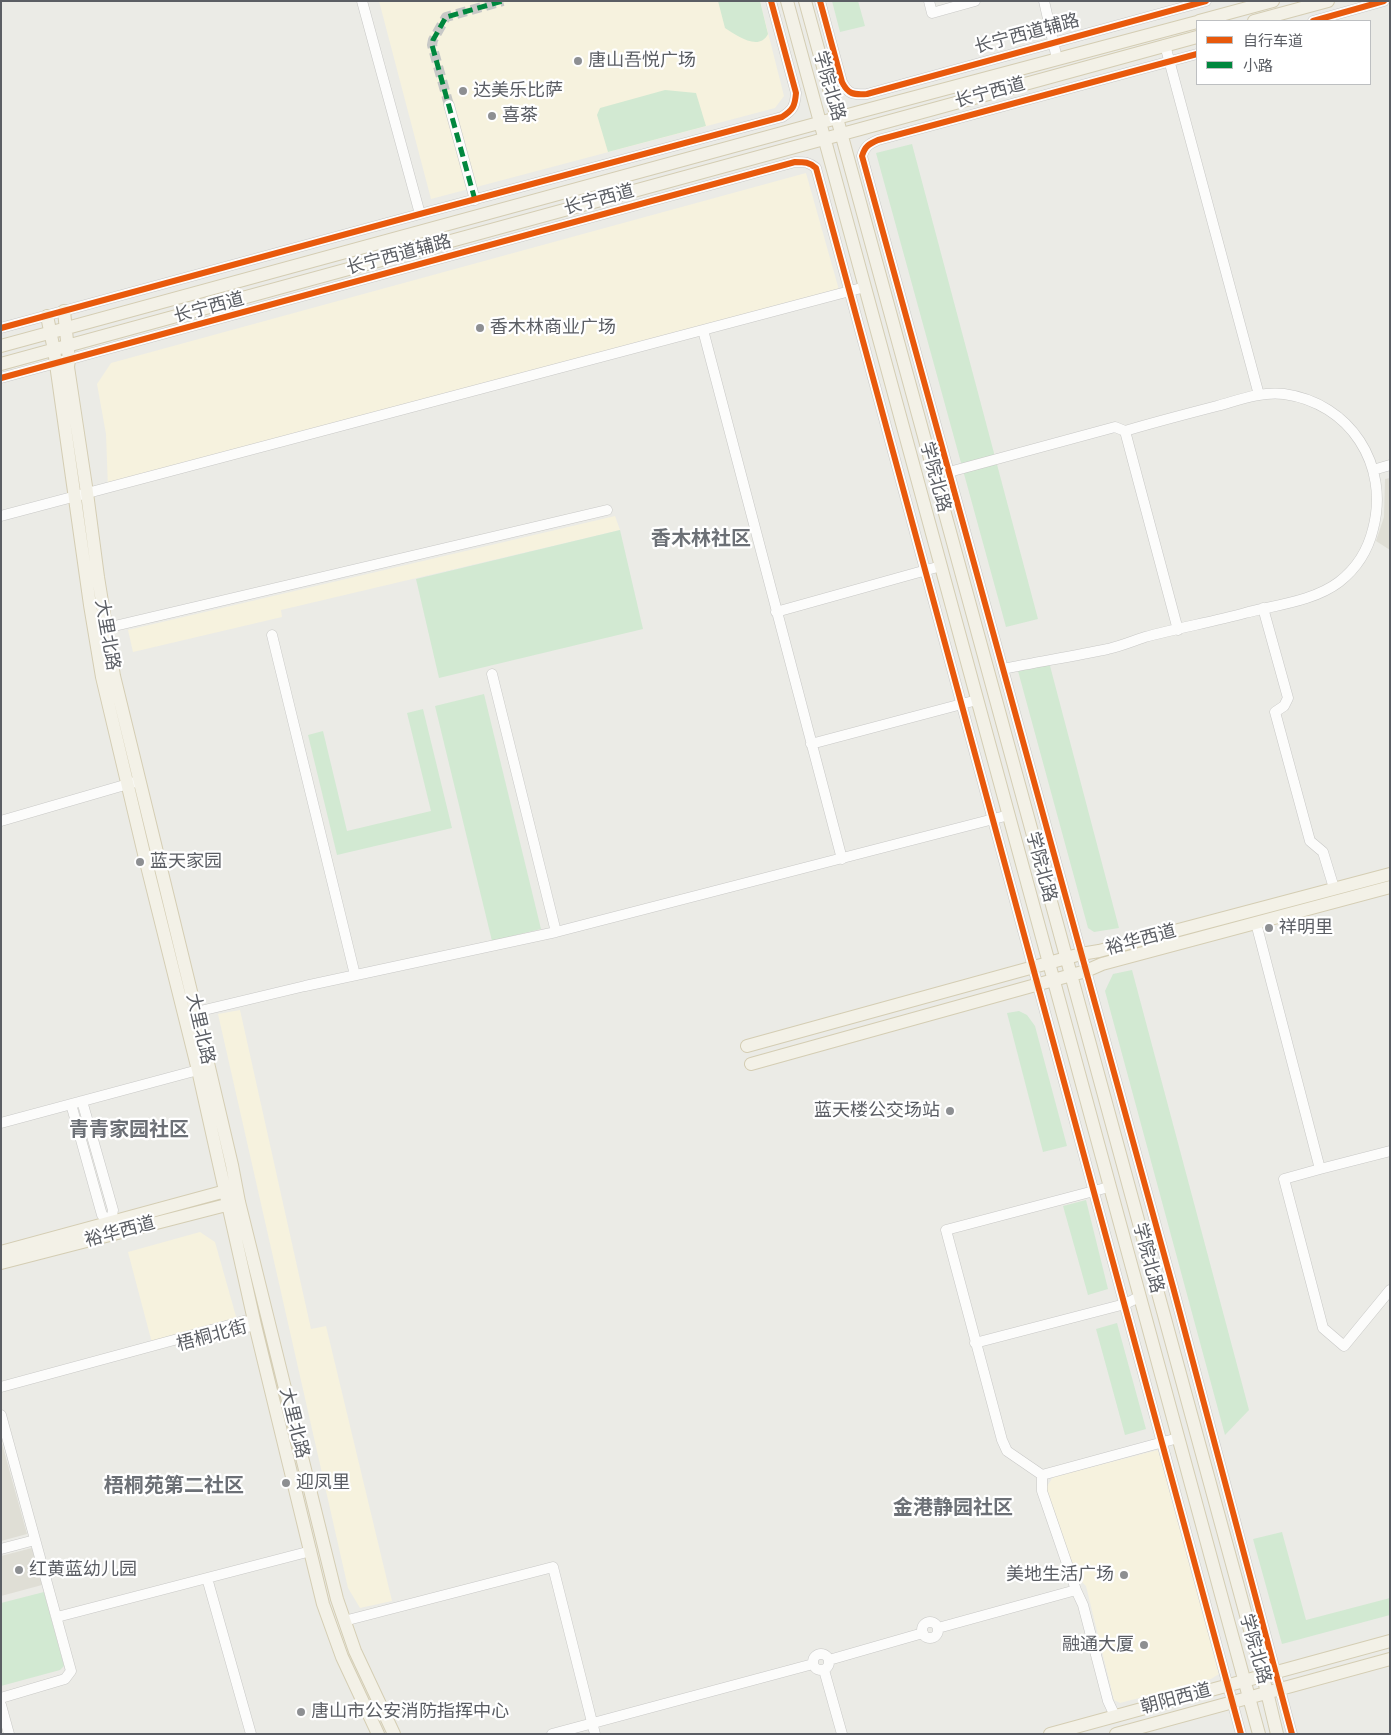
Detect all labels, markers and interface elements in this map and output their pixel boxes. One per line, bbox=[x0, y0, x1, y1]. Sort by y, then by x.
street label: 长宁西道辅路 bbox=[972, 10, 1082, 58]
legend bbox=[1196, 20, 1371, 85]
text: 自行车道 bbox=[1243, 30, 1303, 50]
street label: 学院北路 bbox=[809, 48, 849, 124]
place label: 唐山吾悦广场 bbox=[588, 50, 696, 72]
marker: 唐山吾悦广场 bbox=[572, 55, 584, 67]
text: 小路 bbox=[1243, 55, 1273, 75]
street label: 长宁西道 bbox=[952, 73, 1028, 113]
place label: 达美乐比萨 bbox=[473, 80, 563, 102]
marker: 达美乐比萨 bbox=[457, 85, 469, 97]
place label: 喜茶 bbox=[502, 105, 538, 127]
marker: 喜茶 bbox=[486, 110, 498, 122]
street label: 长宁西道 bbox=[561, 180, 637, 220]
street label: 长宁西道辅路 bbox=[344, 231, 454, 279]
street label: 长宁西道 bbox=[171, 288, 247, 328]
place label: 香木林商业广场 bbox=[490, 317, 616, 339]
marker: 香木林商业广场 bbox=[474, 322, 486, 334]
street label: 学院北路 bbox=[915, 439, 955, 515]
district label: 香木林社区 bbox=[651, 527, 751, 551]
street label: 大里北路 bbox=[90, 598, 124, 672]
street label: 学院北路 bbox=[1021, 829, 1061, 905]
place label: 蓝天家园 bbox=[150, 851, 222, 873]
marker: 蓝天家园 bbox=[134, 856, 146, 868]
place label: 祥明里 bbox=[1279, 917, 1333, 939]
street label: 裕华西道 bbox=[1103, 920, 1179, 960]
marker: 祥明里 bbox=[1263, 922, 1275, 934]
street label: 大里北路 bbox=[181, 991, 219, 1067]
place label: 蓝天楼公交场站 bbox=[814, 1100, 940, 1122]
marker: 蓝天楼公交场站 bbox=[944, 1105, 956, 1117]
district label: 青青家园社区 bbox=[69, 1118, 189, 1142]
street label: 裕华西道 bbox=[82, 1212, 158, 1252]
street label: 学院北路 bbox=[1128, 1220, 1168, 1296]
street label: 梧桐北街 bbox=[174, 1316, 250, 1356]
street label: 大里北路 bbox=[275, 1385, 313, 1461]
place label: 迎凤里 bbox=[296, 1472, 350, 1494]
district label: 梧桐苑第二社区 bbox=[104, 1474, 244, 1498]
marker: 迎凤里 bbox=[280, 1477, 292, 1489]
district label: 金港静园社区 bbox=[893, 1496, 1013, 1520]
place label: 红黄蓝幼儿园 bbox=[29, 1559, 137, 1581]
marker: 红黄蓝幼儿园 bbox=[13, 1564, 25, 1576]
place label: 美地生活广场 bbox=[1006, 1564, 1114, 1586]
marker: 美地生活广场 bbox=[1118, 1569, 1130, 1581]
street label: 学院北路 bbox=[1235, 1611, 1275, 1687]
place label: 融通大厦 bbox=[1062, 1634, 1134, 1656]
marker: 融通大厦 bbox=[1138, 1639, 1150, 1651]
street label: 朝阳西道 bbox=[1138, 1679, 1214, 1719]
place label: 唐山市公安消防指挥中心 bbox=[311, 1701, 509, 1723]
marker: 唐山市公安消防指挥中心 bbox=[295, 1706, 307, 1718]

